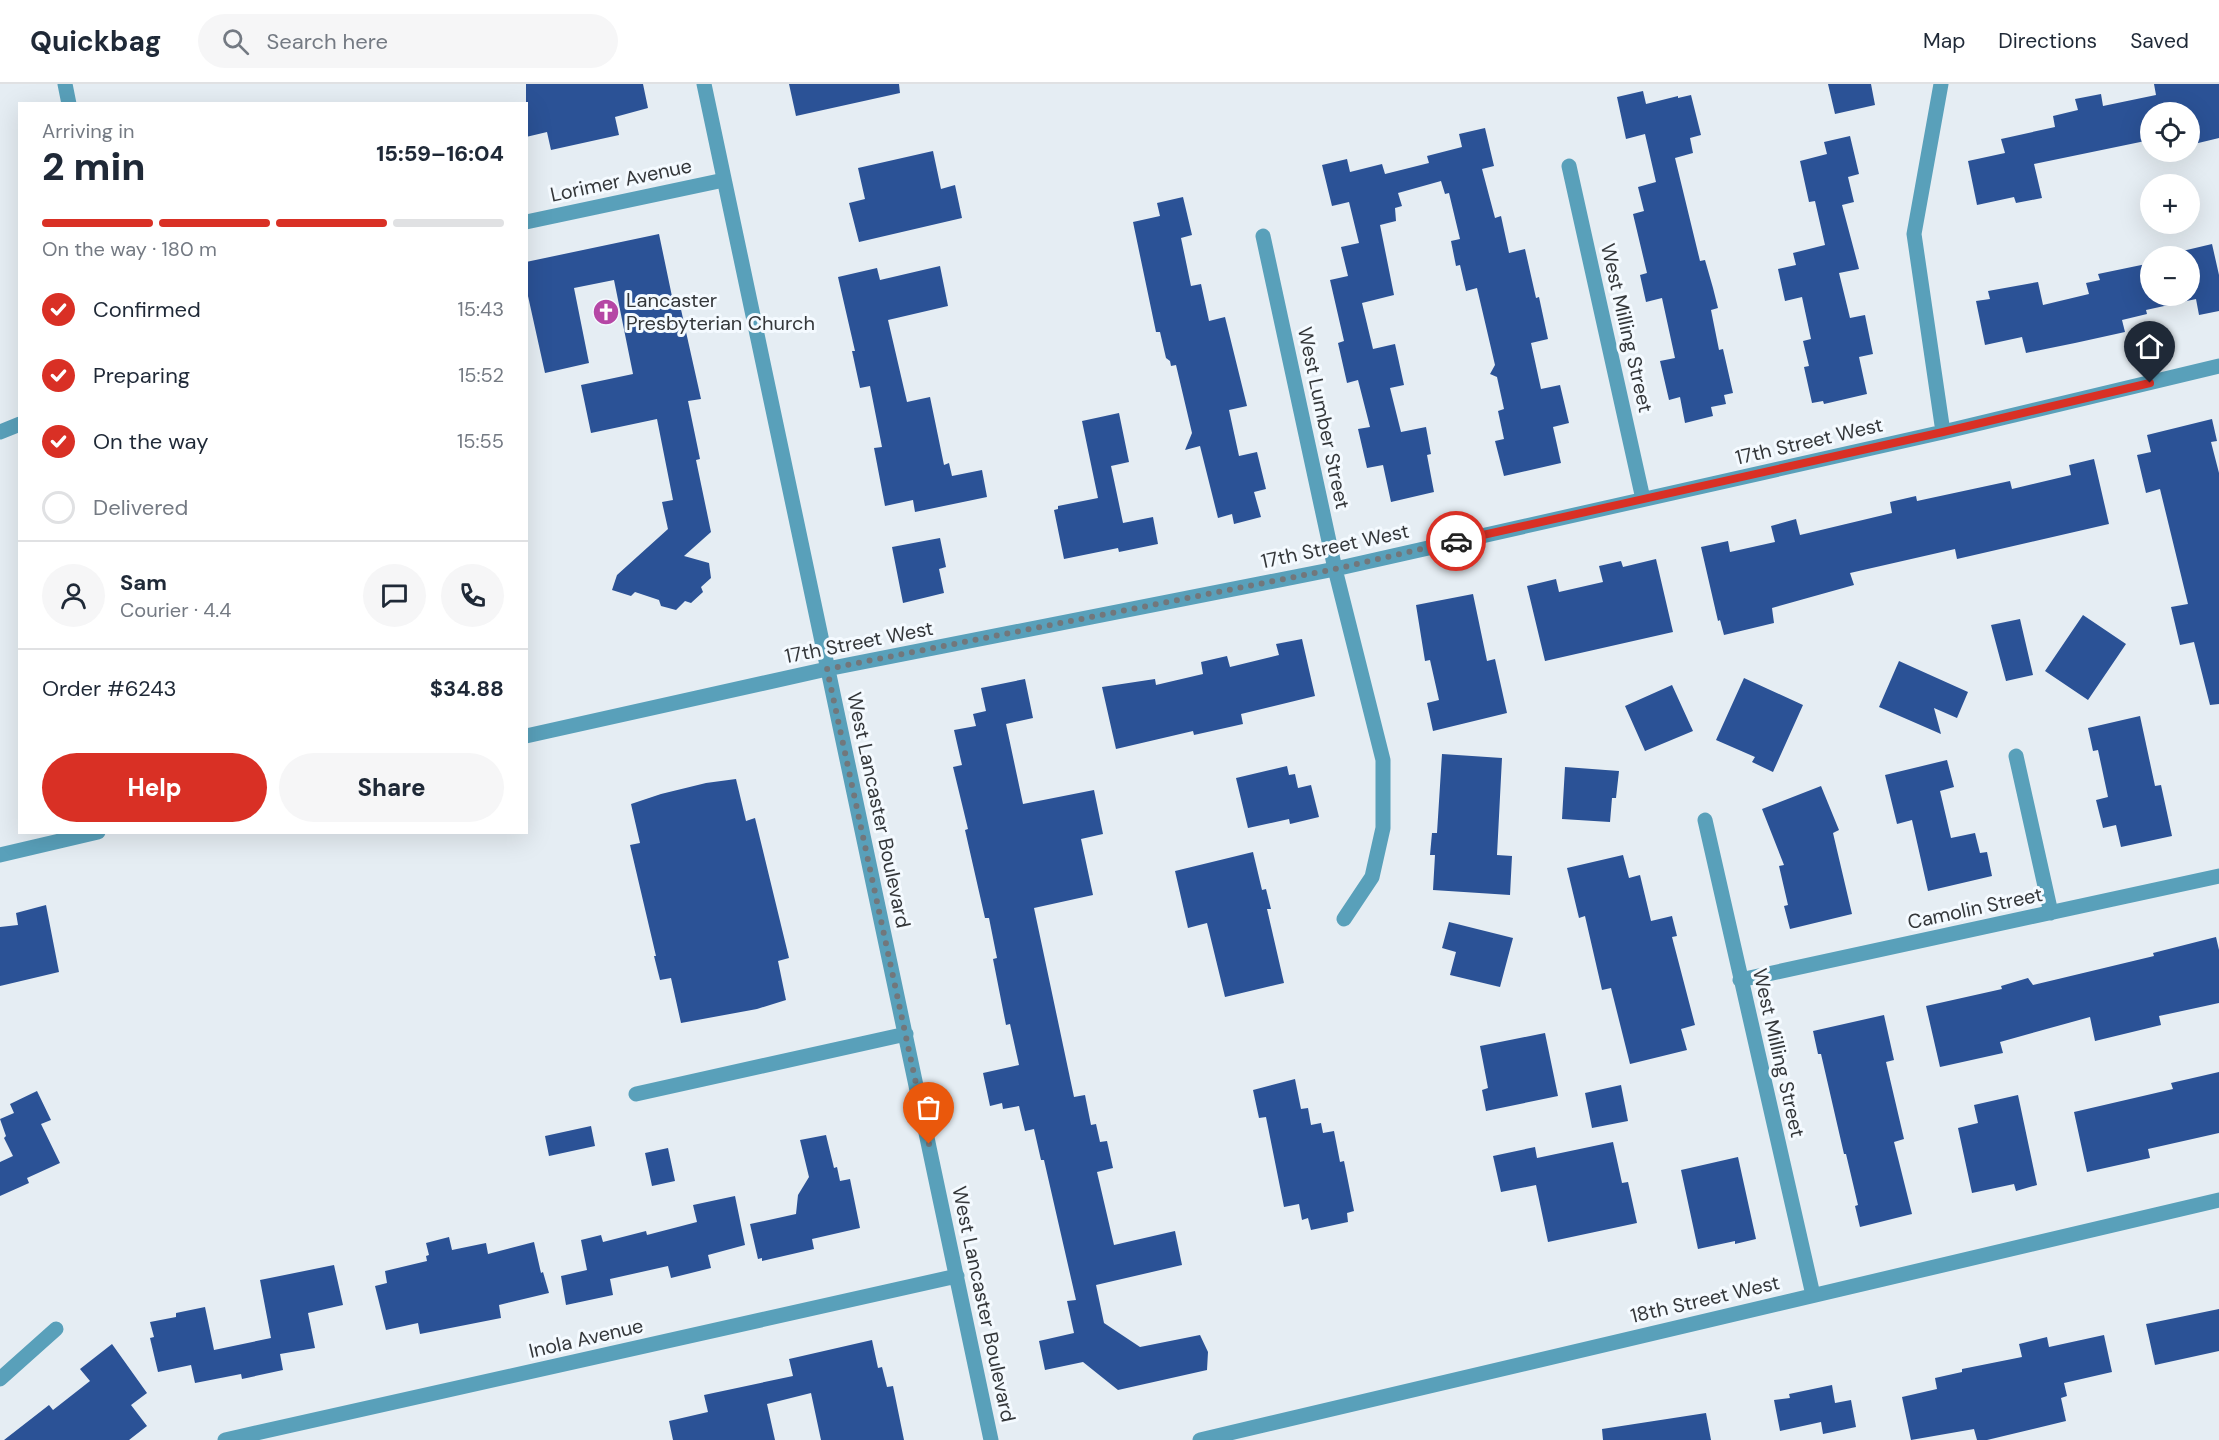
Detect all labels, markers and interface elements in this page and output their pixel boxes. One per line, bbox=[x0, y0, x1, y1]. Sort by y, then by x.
search box bbox=[198, 14, 618, 68]
text: Quickbag bbox=[30, 23, 162, 60]
icon: search bbox=[219, 25, 252, 58]
text: Search here bbox=[267, 27, 388, 56]
text: Map bbox=[1923, 27, 1965, 55]
text: Directions bbox=[1998, 27, 2097, 55]
text: Saved bbox=[2130, 27, 2189, 55]
map controls bbox=[2140, 102, 2200, 306]
button: locate bbox=[2140, 102, 2200, 162]
text: Arriving in bbox=[42, 118, 134, 144]
text: 15:59–16:04 bbox=[376, 139, 504, 168]
text: 2 min bbox=[42, 141, 146, 192]
street label: Lorimer Avenue bbox=[548, 152, 694, 208]
button: + bbox=[2140, 174, 2200, 234]
text: On the way · 180 m bbox=[42, 236, 217, 262]
street label: West Milling Street bbox=[1595, 241, 1659, 415]
button: − bbox=[2140, 246, 2200, 306]
place label: Lancaster Presbyterian Church bbox=[626, 287, 815, 336]
icon: check bbox=[42, 293, 75, 326]
text: Confirmed bbox=[93, 295, 201, 324]
text: 15:43 bbox=[458, 296, 504, 322]
church icon: Lancaster Presbyterian Church bbox=[591, 297, 621, 327]
pin bbox=[2124, 321, 2175, 383]
street label: West Lumber Street bbox=[1292, 325, 1356, 512]
icon: home bbox=[2133, 330, 2166, 363]
icon: check bbox=[42, 359, 75, 392]
text: Preparing bbox=[93, 361, 190, 390]
text: 15:52 bbox=[458, 362, 504, 388]
street label: 17th Street West bbox=[1733, 411, 1886, 471]
icon: check bbox=[42, 425, 75, 458]
text: On the way bbox=[93, 427, 208, 456]
text: 15:55 bbox=[457, 428, 504, 454]
text: Delivered bbox=[93, 493, 188, 522]
courier bbox=[1426, 511, 1486, 571]
street label: 17th Street West bbox=[1259, 518, 1412, 574]
icon: car bbox=[1440, 525, 1473, 558]
button: person bbox=[42, 564, 105, 627]
button: chat bbox=[363, 564, 426, 627]
button: phone bbox=[441, 564, 504, 627]
text: Sam bbox=[120, 568, 167, 597]
text: Courier · 4.4 bbox=[120, 597, 231, 623]
street label: 17th Street West bbox=[783, 615, 936, 669]
text: Order #6243 bbox=[42, 674, 177, 703]
text: $34.88 bbox=[430, 674, 504, 703]
street label: West Lancaster Boulevard bbox=[841, 690, 917, 930]
button: Help bbox=[42, 753, 267, 822]
button: Share bbox=[279, 753, 504, 822]
street label: Camolin Street bbox=[1905, 881, 2045, 935]
street label: West Milling Street bbox=[1747, 966, 1811, 1140]
pin bbox=[903, 1082, 954, 1144]
icon: bag bbox=[912, 1091, 945, 1124]
street label: West Lancaster Boulevard bbox=[946, 1184, 1022, 1424]
street label: 18th Street West bbox=[1628, 1269, 1782, 1329]
street label: Inola Avenue bbox=[526, 1312, 646, 1364]

